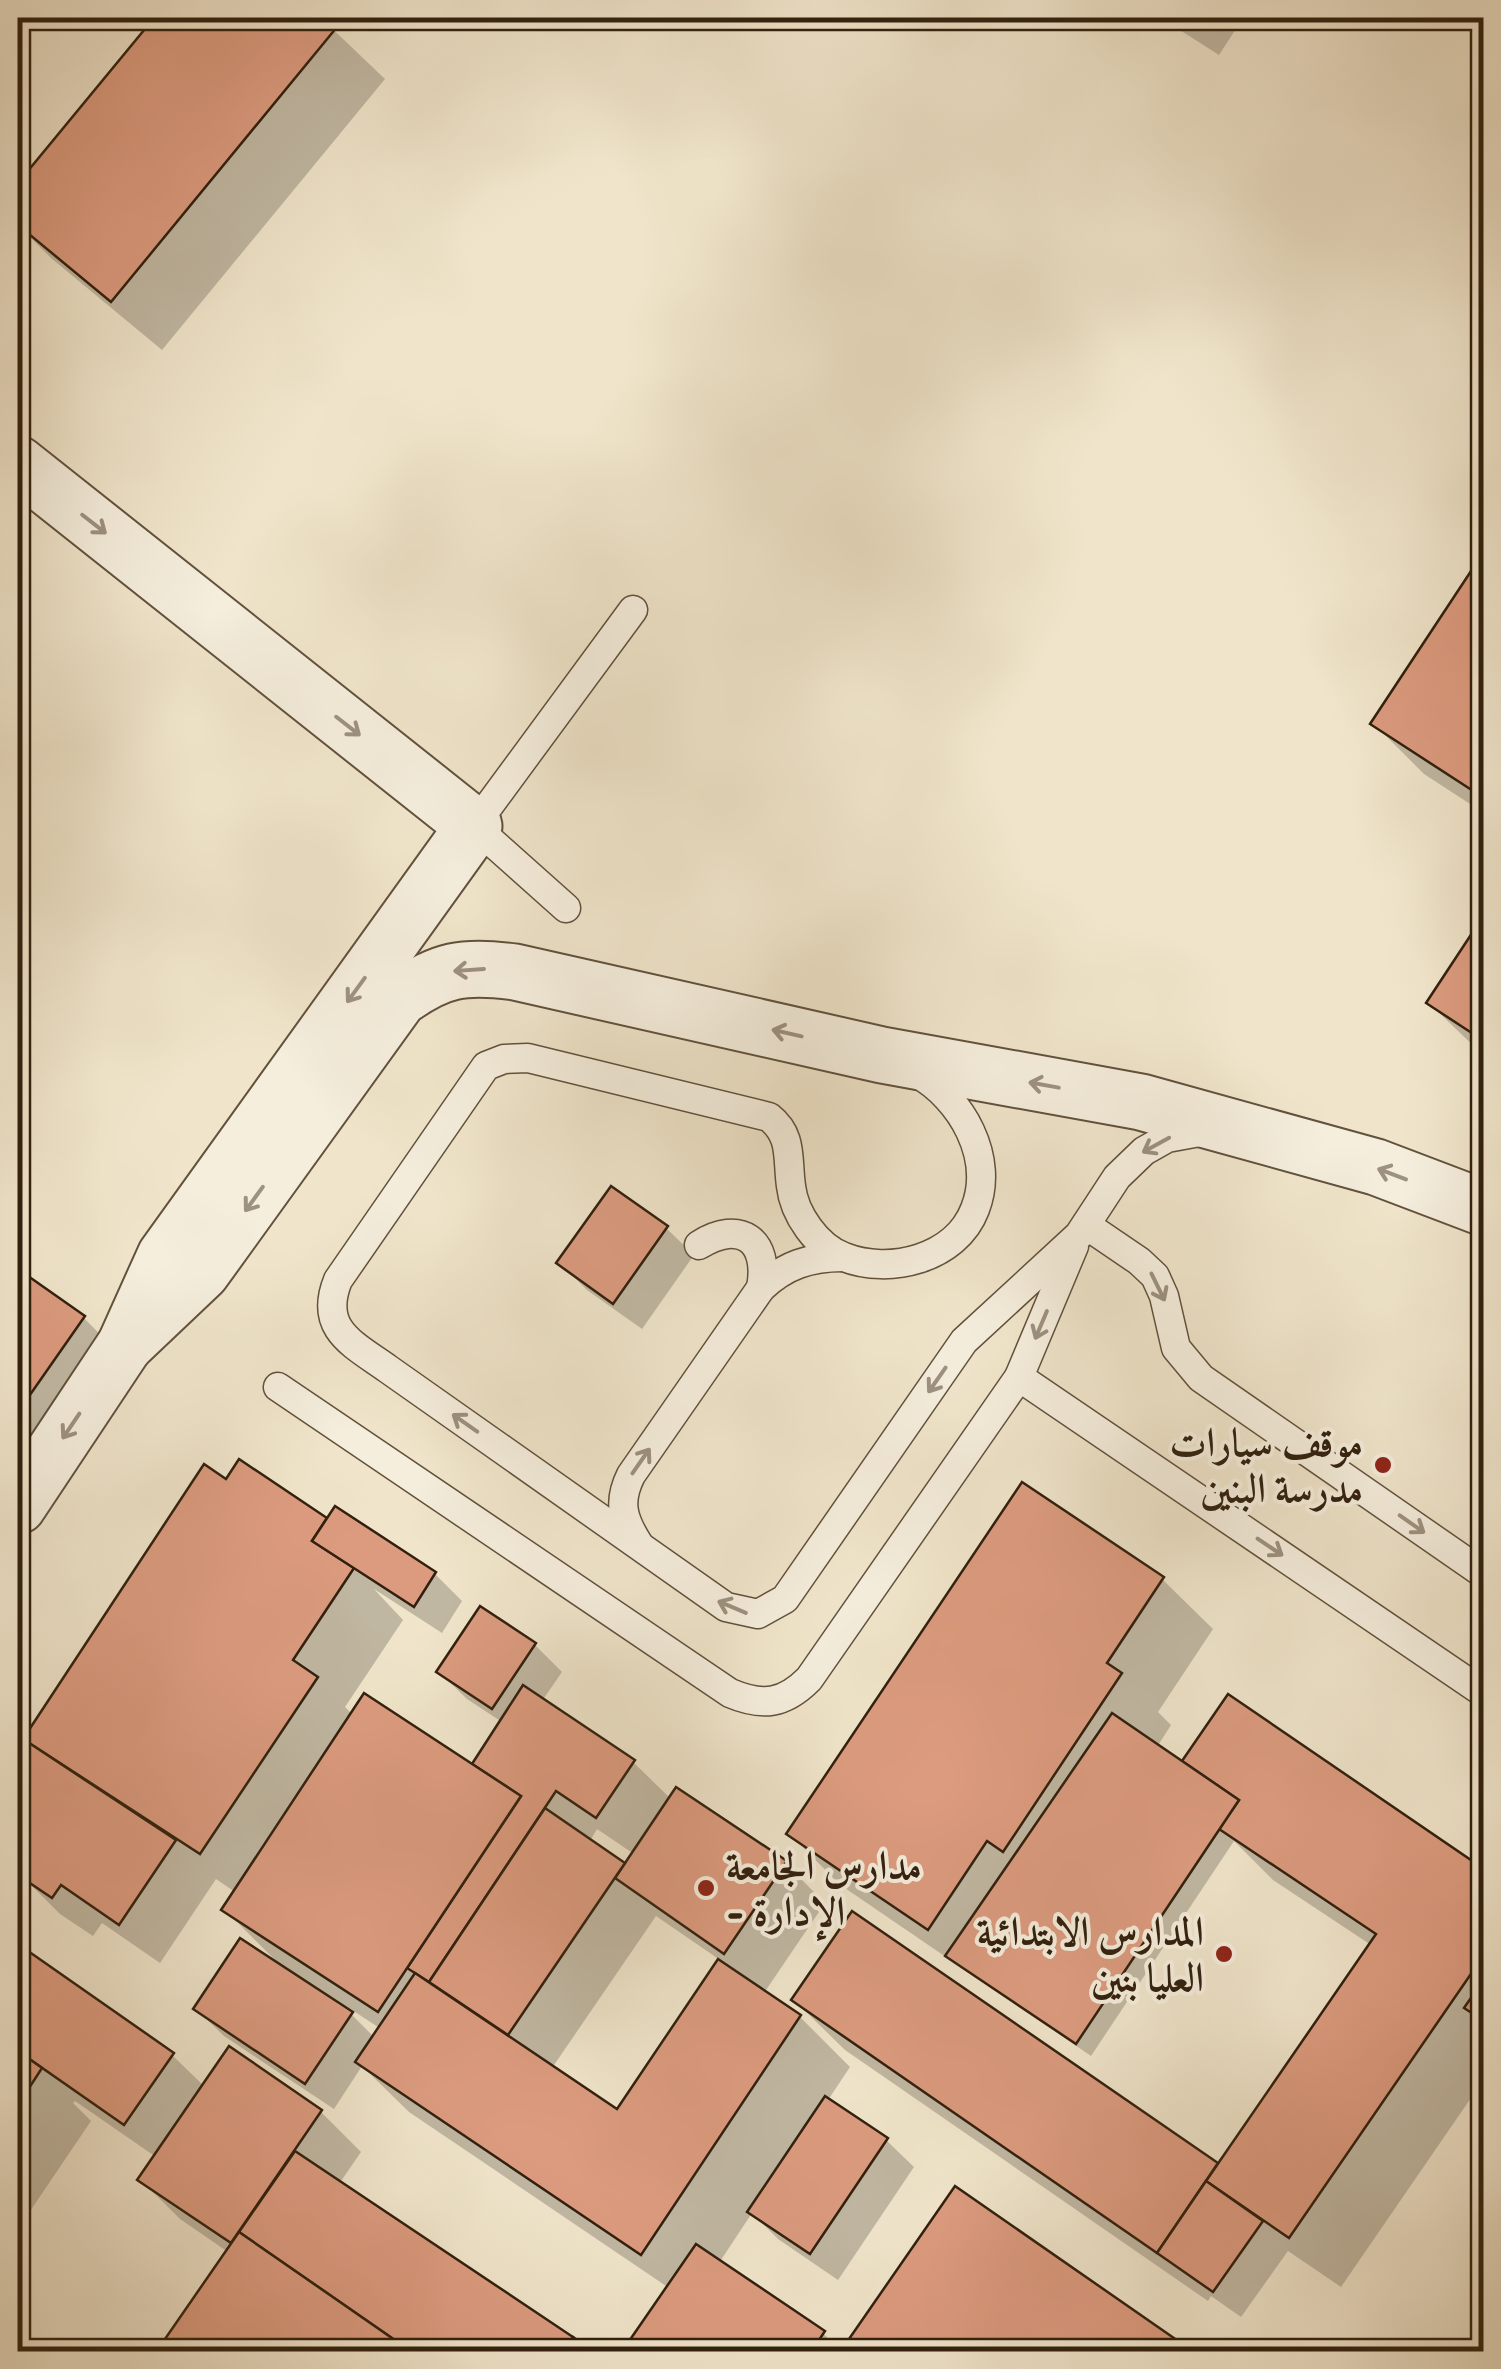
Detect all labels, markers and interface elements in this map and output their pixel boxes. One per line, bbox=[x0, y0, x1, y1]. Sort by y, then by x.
one-way arrow bbox=[80, 513, 107, 534]
one-way arrow bbox=[335, 715, 361, 737]
one-way arrow bbox=[453, 960, 486, 979]
one-way arrow bbox=[345, 976, 366, 1003]
one-way arrow bbox=[772, 1023, 804, 1041]
one-way arrow bbox=[1029, 1074, 1061, 1093]
one-way arrow bbox=[1142, 1136, 1172, 1155]
one-way arrow bbox=[1378, 1163, 1408, 1181]
one-way arrow bbox=[244, 1185, 265, 1213]
one-way arrow bbox=[1149, 1272, 1168, 1302]
one-way arrow bbox=[1031, 1309, 1049, 1340]
one-way arrow bbox=[927, 1366, 948, 1394]
one-way arrow bbox=[61, 1411, 82, 1439]
one-way arrow bbox=[451, 1413, 479, 1434]
place label: موقف سيارات مدرسة البنين bbox=[1170, 1420, 1363, 1517]
one-way arrow bbox=[630, 1447, 651, 1475]
marker: موقف سيارات مدرسة البنين bbox=[1372, 1454, 1394, 1476]
one-way arrow bbox=[1398, 1513, 1425, 1534]
one-way arrow bbox=[1255, 1537, 1283, 1558]
one-way arrow bbox=[717, 1597, 748, 1615]
place label: مدارس الجامعة - الإدارة bbox=[726, 1843, 922, 1942]
marker: مدارس الجامعة - الإدارة bbox=[695, 1877, 717, 1899]
place label: المدارس الابتدائية العليا بنين bbox=[977, 1909, 1204, 2006]
marker: المدارس الابتدائية العليا بنين bbox=[1213, 1943, 1235, 1965]

